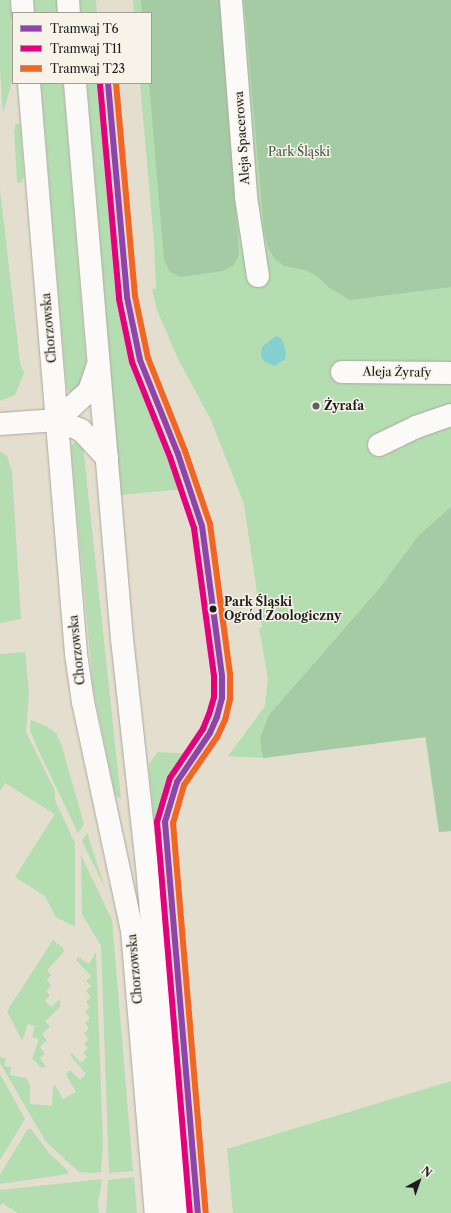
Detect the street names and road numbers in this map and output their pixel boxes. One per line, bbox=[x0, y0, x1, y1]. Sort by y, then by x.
street label: Aleja Spacerowa bbox=[232, 91, 252, 185]
street label: Chorzowska bbox=[39, 292, 59, 364]
street label: Aleja Żyrafy bbox=[362, 364, 432, 380]
street label: Chorzowska bbox=[66, 614, 88, 686]
street label: Chorzowska bbox=[125, 933, 145, 1005]

